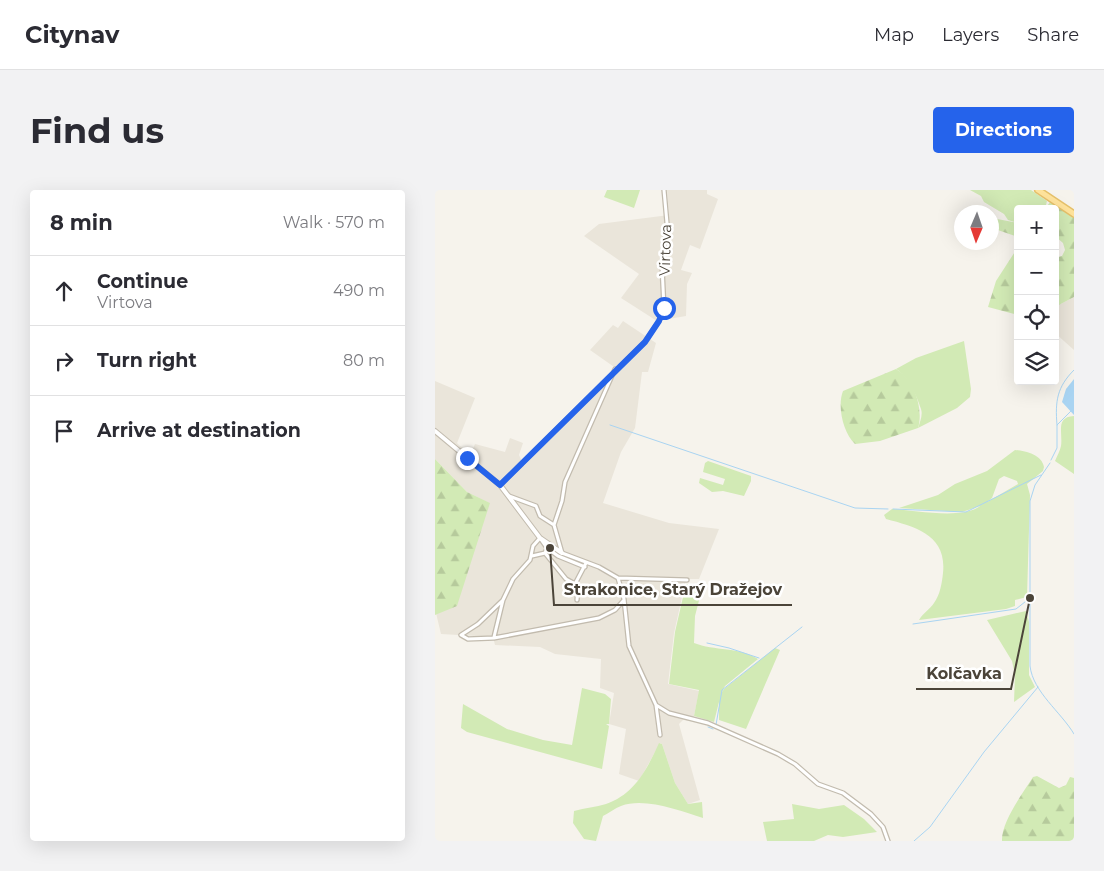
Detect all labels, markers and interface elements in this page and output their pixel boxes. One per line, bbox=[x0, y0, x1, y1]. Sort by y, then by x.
text: Citynav bbox=[25, 20, 119, 49]
text: Map bbox=[874, 24, 914, 46]
text: Layers bbox=[942, 24, 999, 46]
text: Share bbox=[1027, 24, 1079, 46]
button: Directions bbox=[933, 107, 1074, 153]
text: Find us bbox=[30, 109, 164, 152]
north arrow bbox=[954, 205, 999, 250]
map controls bbox=[1014, 205, 1059, 385]
button: + bbox=[1014, 205, 1059, 250]
text: 8 min bbox=[50, 210, 113, 235]
text: Walk · 570 m bbox=[283, 213, 385, 232]
street label: Virtova bbox=[655, 224, 675, 276]
button: − bbox=[1014, 250, 1059, 295]
text: Continue bbox=[97, 270, 188, 293]
icon: ahead bbox=[50, 277, 78, 305]
text: 490 m bbox=[333, 281, 385, 300]
text: Virtova bbox=[97, 293, 153, 312]
button: locate bbox=[1014, 295, 1059, 340]
route start bbox=[653, 297, 676, 320]
button: layers bbox=[1014, 340, 1059, 385]
icon: right bbox=[50, 347, 78, 375]
text: Turn right bbox=[97, 349, 197, 372]
text: 80 m bbox=[343, 351, 385, 370]
icon: arrive bbox=[50, 417, 78, 445]
text: Arrive at destination bbox=[97, 419, 301, 442]
route end bbox=[456, 447, 479, 470]
callout: Strakonice, Starý Dražejov bbox=[554, 574, 792, 605]
text: Strakonice, Starý Dražejov bbox=[564, 580, 783, 599]
callout: Kolčavka bbox=[916, 658, 1011, 689]
text: Kolčavka bbox=[926, 664, 1002, 683]

